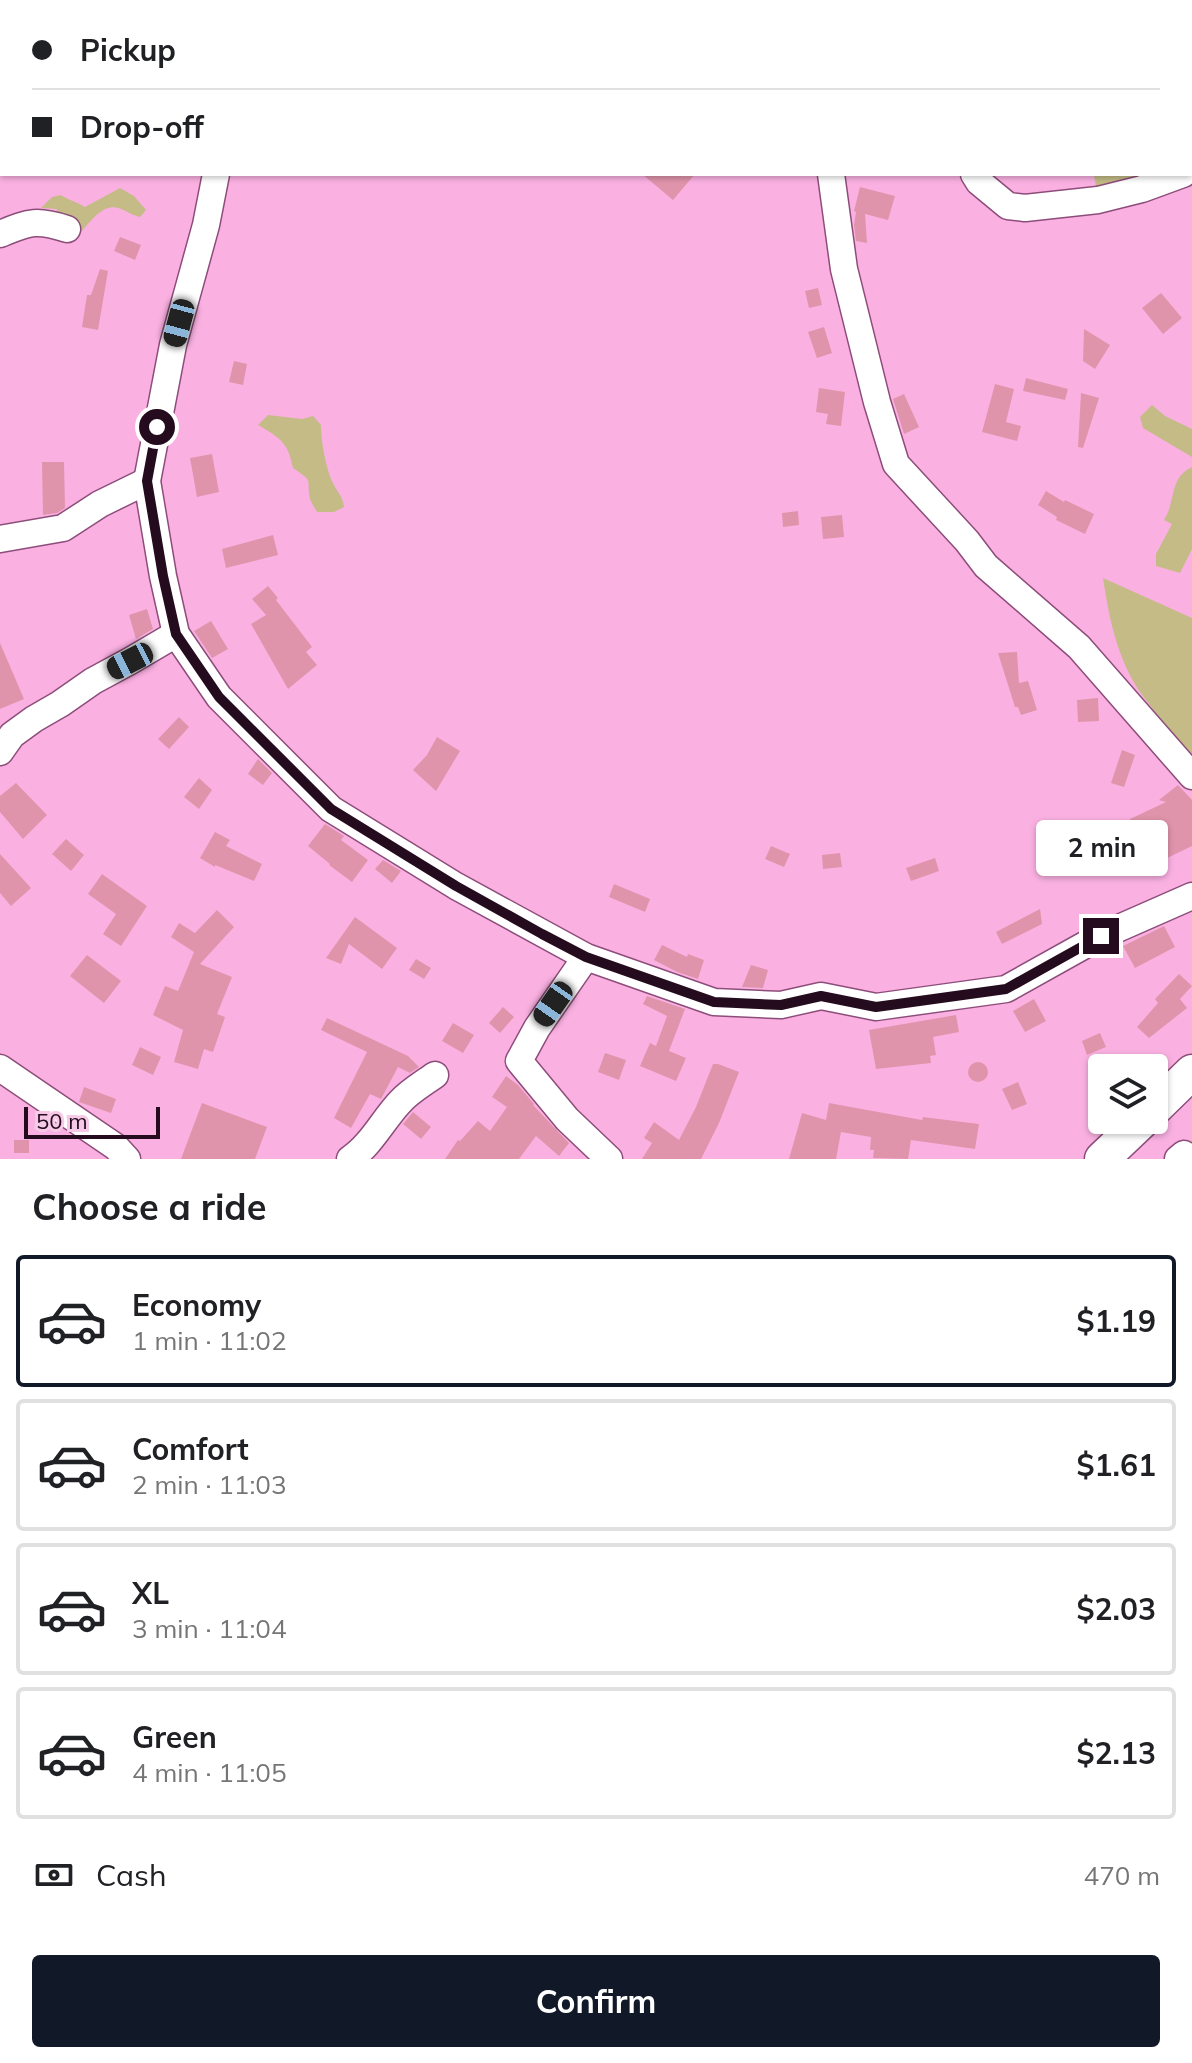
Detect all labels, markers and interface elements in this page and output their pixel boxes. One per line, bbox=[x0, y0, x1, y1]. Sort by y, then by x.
text: Pickup bbox=[80, 31, 176, 69]
text: Drop-off bbox=[80, 108, 204, 146]
car bbox=[161, 297, 197, 349]
route start bbox=[139, 409, 175, 445]
car bbox=[103, 639, 157, 683]
callout: 2 min bbox=[1035, 820, 1167, 876]
text: 2 min bbox=[1068, 831, 1136, 864]
route end bbox=[1083, 918, 1119, 954]
car bbox=[529, 977, 577, 1031]
map controls bbox=[1088, 1054, 1168, 1134]
button: layers bbox=[1088, 1054, 1168, 1134]
scale bar bbox=[24, 1103, 160, 1139]
text: 50 m bbox=[36, 1107, 87, 1135]
text: Choose a ride bbox=[32, 1184, 266, 1229]
icon: car bbox=[36, 1285, 108, 1357]
text: Economy bbox=[132, 1286, 261, 1324]
text: $1.19 bbox=[1077, 1302, 1156, 1340]
text: 1 min · 11:02 bbox=[132, 1324, 287, 1357]
icon: car bbox=[36, 1429, 108, 1501]
text: Comfort bbox=[132, 1430, 249, 1468]
text: $1.61 bbox=[1077, 1446, 1156, 1484]
text: 2 min · 11:03 bbox=[132, 1468, 287, 1501]
icon: car bbox=[36, 1573, 108, 1645]
text: XL bbox=[132, 1574, 169, 1612]
text: $2.03 bbox=[1077, 1590, 1156, 1628]
text: 3 min · 11:04 bbox=[132, 1612, 287, 1645]
icon: car bbox=[36, 1717, 108, 1789]
text: Green bbox=[132, 1718, 217, 1756]
text: $2.13 bbox=[1077, 1734, 1156, 1772]
text: 4 min · 11:05 bbox=[132, 1756, 287, 1789]
icon: cash bbox=[32, 1853, 76, 1897]
text: Cash bbox=[96, 1856, 167, 1894]
text: 470 m bbox=[1084, 1859, 1160, 1892]
button: Confirm bbox=[32, 1955, 1160, 2047]

